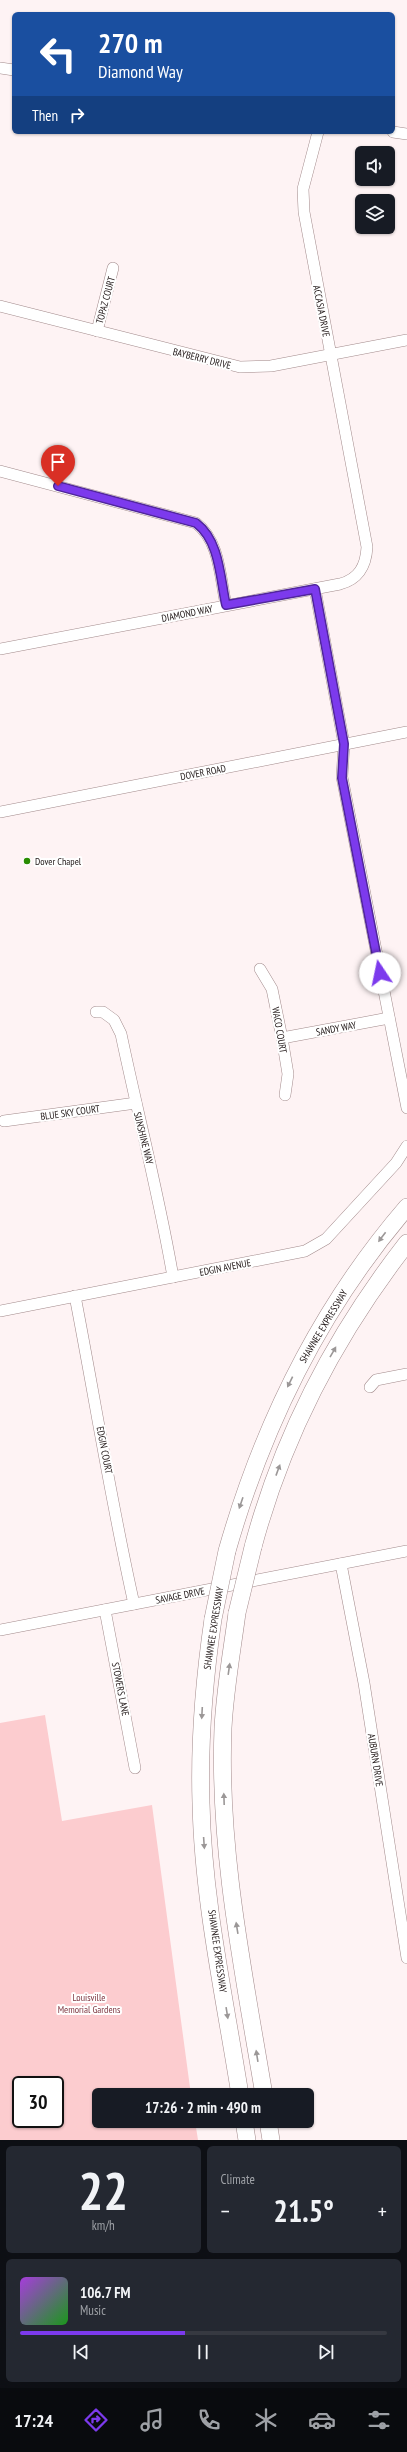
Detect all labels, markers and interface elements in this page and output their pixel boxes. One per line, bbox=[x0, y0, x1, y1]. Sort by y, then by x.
text: 270 m bbox=[98, 24, 162, 61]
icon: left bbox=[32, 28, 84, 80]
text: Diamond Way bbox=[98, 60, 183, 83]
icon: right bbox=[66, 104, 88, 126]
text: Then bbox=[32, 106, 58, 125]
map controls bbox=[355, 146, 395, 234]
button: sound bbox=[355, 146, 395, 186]
button: layers bbox=[355, 194, 395, 234]
street label: TOPAZ COURT bbox=[93, 275, 118, 325]
street label: ACCASIA DRIVE bbox=[310, 284, 333, 338]
street label: BAYBERRY DRIVE bbox=[172, 345, 232, 372]
pin bbox=[41, 445, 75, 486]
icon: arrive bbox=[47, 451, 69, 473]
street label: DIAMOND WAY bbox=[160, 602, 214, 625]
street label: DOVER ROAD bbox=[179, 762, 227, 783]
place label: Dover Chapel bbox=[35, 855, 82, 868]
marker: Dover Chapel bbox=[22, 856, 32, 866]
position arrow bbox=[359, 952, 401, 994]
street label: WACO COURT bbox=[269, 1006, 290, 1055]
street label: SANDY WAY bbox=[315, 1018, 358, 1039]
street label: BLUE SKY COURT bbox=[40, 1102, 101, 1123]
street label: SUNSHINE WAY bbox=[131, 1111, 156, 1166]
one-way arrow bbox=[378, 1232, 386, 1243]
street label: EDGIN AVENUE bbox=[198, 1256, 252, 1279]
street label: SHAWNEE EXPRESSWAY bbox=[296, 1287, 351, 1365]
one-way arrow bbox=[330, 1346, 337, 1358]
one-way arrow bbox=[287, 1377, 293, 1388]
street label: EDGIN COURT bbox=[94, 1425, 116, 1475]
one-way arrow bbox=[275, 1463, 281, 1475]
one-way arrow bbox=[238, 1497, 244, 1509]
street label: SAVAGE DRIVE bbox=[154, 1584, 206, 1607]
street label: SHAWNEE EXPRESSWAY bbox=[201, 1585, 227, 1670]
street label: STOWERS LANE bbox=[109, 1661, 132, 1717]
one-way arrow bbox=[226, 1663, 232, 1675]
one-way arrow bbox=[198, 1707, 205, 1719]
street label: AUBURN DRIVE bbox=[365, 1733, 386, 1788]
one-way arrow bbox=[221, 1792, 227, 1805]
one-way arrow bbox=[200, 1837, 207, 1849]
street label: SHAWNEE EXPRESSWAY bbox=[205, 1909, 230, 1994]
one-way arrow bbox=[234, 1922, 240, 1934]
park label: Louisville Memorial Gardens bbox=[58, 1991, 121, 2016]
one-way arrow bbox=[224, 2007, 230, 2020]
one-way arrow bbox=[254, 2050, 260, 2063]
speed limit sign: 30 bbox=[12, 2076, 64, 2128]
text: 17:26 · 2 min · 490 m bbox=[145, 2098, 261, 2117]
text: 22 bbox=[78, 2157, 128, 2224]
text: Climate bbox=[221, 2171, 255, 2188]
text: 21.5° bbox=[274, 2191, 334, 2230]
text: − bbox=[221, 2197, 230, 2225]
text: + bbox=[378, 2197, 387, 2225]
text: km/h bbox=[92, 2217, 115, 2234]
text: 106.7 FM bbox=[80, 2283, 131, 2302]
text: Music bbox=[80, 2302, 106, 2319]
icon: previous bbox=[70, 2341, 92, 2363]
icon: pause bbox=[192, 2341, 214, 2363]
icon: next bbox=[315, 2341, 337, 2363]
icon: directions bbox=[82, 2406, 110, 2434]
icon: music bbox=[138, 2406, 166, 2434]
icon: phone bbox=[195, 2406, 223, 2434]
icon: climate bbox=[252, 2406, 280, 2434]
icon: car bbox=[308, 2406, 336, 2434]
icon: filters bbox=[365, 2406, 393, 2434]
text: 17:24 bbox=[14, 2409, 53, 2432]

